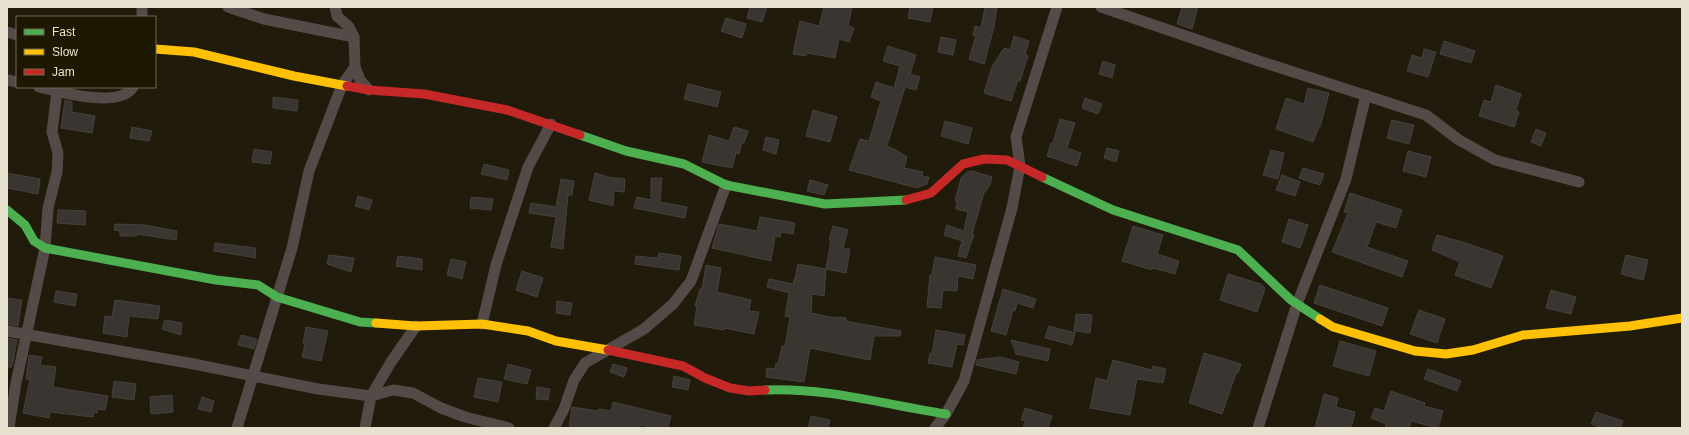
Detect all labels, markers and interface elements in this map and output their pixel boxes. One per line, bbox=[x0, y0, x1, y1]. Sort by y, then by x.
legend bbox=[16, 16, 156, 88]
text: Fast bbox=[52, 25, 76, 39]
text: Slow bbox=[52, 45, 78, 59]
text: Jam bbox=[52, 65, 75, 79]

